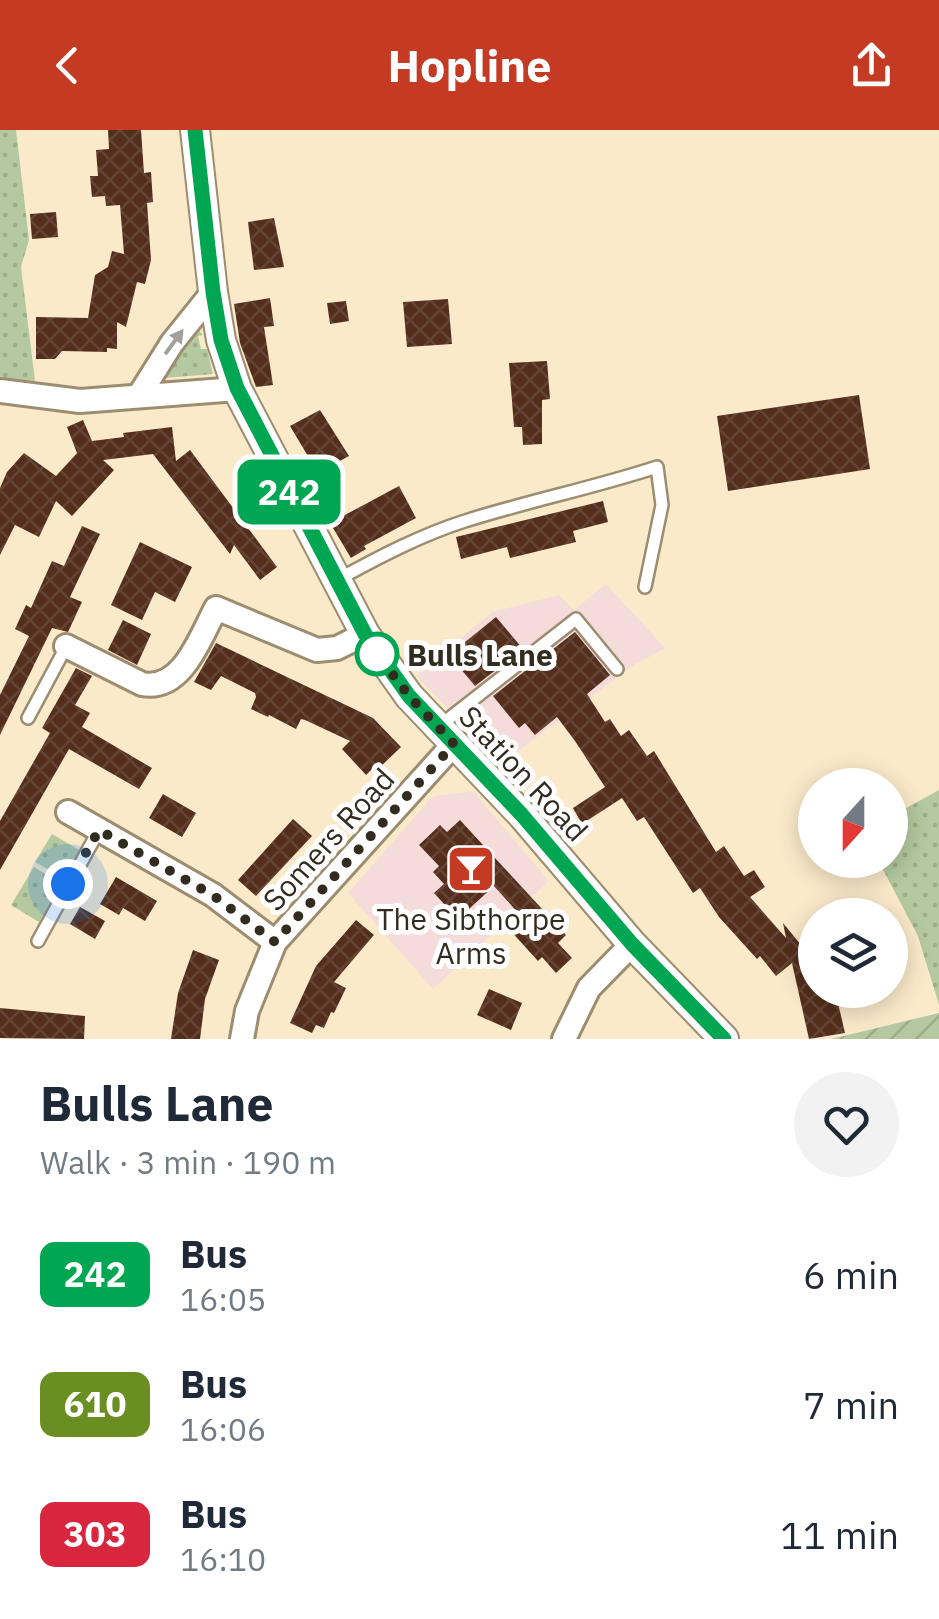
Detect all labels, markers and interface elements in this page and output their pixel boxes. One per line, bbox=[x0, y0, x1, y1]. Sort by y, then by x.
text: Hopline bbox=[388, 36, 551, 94]
icon: back bbox=[40, 38, 95, 93]
icon: share bbox=[844, 38, 899, 93]
one-way arrow bbox=[164, 328, 183, 355]
line badge: 242 bbox=[232, 460, 346, 524]
text: 242 bbox=[257, 469, 321, 515]
marker: Bulls Lane bbox=[356, 633, 398, 675]
place label: Bulls Lane bbox=[407, 635, 553, 674]
street label: Station Road bbox=[451, 697, 597, 849]
street label: Somers Road bbox=[254, 760, 402, 918]
north arrow bbox=[798, 768, 908, 878]
map controls bbox=[798, 768, 908, 1008]
bar icon: The Sibthorpe Arms bbox=[445, 843, 497, 895]
your location bbox=[43, 859, 93, 909]
button: layers bbox=[798, 898, 908, 1008]
place label: The Sibthorpe Arms bbox=[376, 899, 566, 972]
text: Bulls Lane bbox=[40, 1072, 273, 1134]
button: heart bbox=[794, 1072, 899, 1177]
text: Walk · 3 min · 190 m bbox=[40, 1141, 336, 1183]
text: Bus bbox=[180, 1229, 247, 1278]
text: 6 min bbox=[803, 1250, 899, 1299]
text: 242 bbox=[63, 1251, 127, 1297]
text: 16:05 bbox=[180, 1278, 266, 1320]
text: Bus bbox=[180, 1359, 247, 1408]
text: 7 min bbox=[803, 1380, 899, 1429]
text: 610 bbox=[63, 1381, 127, 1427]
text: 16:06 bbox=[180, 1408, 266, 1450]
text: Bus bbox=[180, 1489, 247, 1538]
text: 11 min bbox=[780, 1510, 899, 1559]
text: 303 bbox=[63, 1511, 127, 1557]
text: 16:10 bbox=[180, 1538, 266, 1580]

